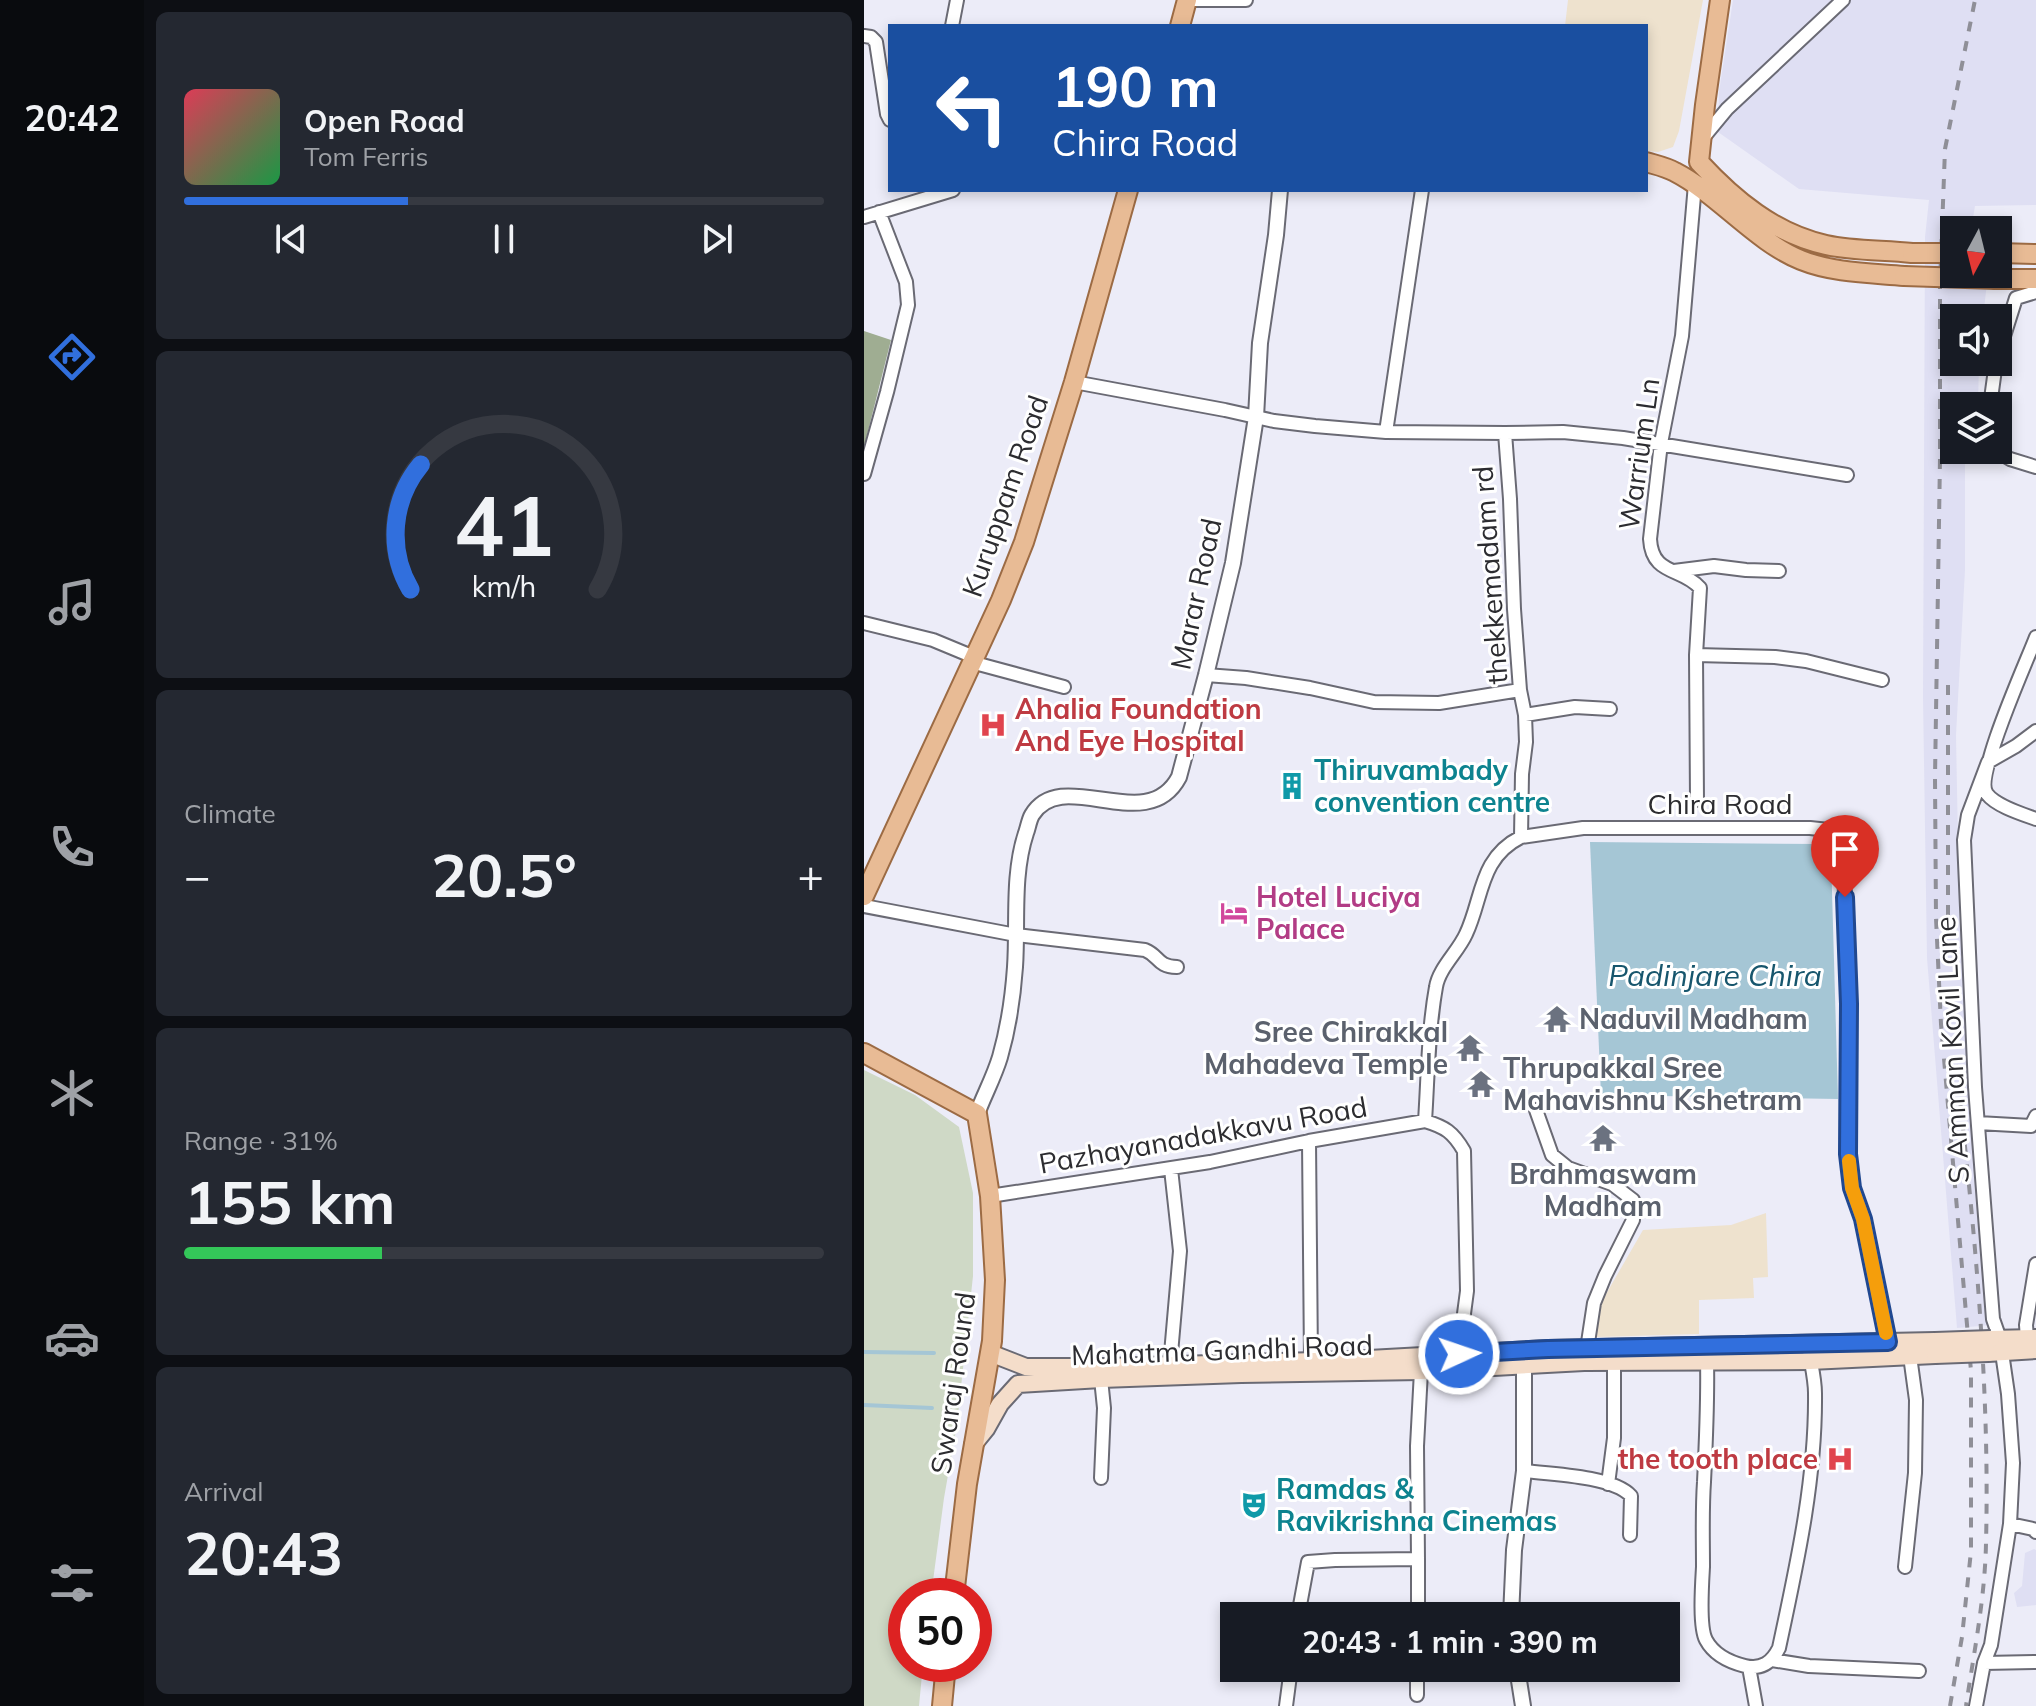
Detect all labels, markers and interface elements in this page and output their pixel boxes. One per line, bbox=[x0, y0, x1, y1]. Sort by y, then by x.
text: 190 m bbox=[1052, 51, 1219, 121]
icon: left bbox=[920, 56, 1024, 160]
text: 20:42 bbox=[24, 95, 120, 140]
text: Open Road bbox=[304, 102, 465, 140]
text: Chira Road bbox=[1052, 120, 1238, 165]
text: Tom Ferris bbox=[304, 140, 428, 173]
north arrow bbox=[1940, 216, 2012, 288]
map controls bbox=[1940, 216, 2012, 464]
icon: previous bbox=[269, 217, 313, 261]
icon: pause bbox=[482, 217, 526, 261]
icon: next bbox=[695, 217, 739, 261]
button: sound bbox=[1940, 304, 2012, 376]
icon: directions bbox=[44, 329, 100, 385]
street label: Warrium Ln bbox=[1611, 376, 1666, 532]
street label: Kuruppam Road bbox=[954, 390, 1055, 601]
button: layers bbox=[1940, 392, 2012, 464]
street label: thekkemadam rd bbox=[1464, 465, 1515, 685]
text: 41 bbox=[454, 472, 554, 577]
street label: Marar Road bbox=[1162, 515, 1229, 673]
text: km/h bbox=[472, 568, 536, 604]
icon: music bbox=[44, 574, 100, 630]
place label: Ahalia Foundation And Eye Hospital bbox=[1015, 691, 1262, 758]
hospital icon: Ahalia Foundation And Eye Hospital bbox=[978, 710, 1008, 740]
place label: Thiruvambady convention centre bbox=[1314, 752, 1550, 819]
building icon: Thiruvambady convention centre bbox=[1277, 771, 1307, 801]
street label: Chira Road bbox=[1647, 786, 1793, 821]
text: Climate bbox=[184, 797, 276, 830]
pin bbox=[1811, 815, 1879, 897]
icon: phone bbox=[44, 819, 100, 875]
icon: arrive bbox=[1823, 827, 1867, 871]
text: 20.5° bbox=[431, 837, 577, 912]
text: − bbox=[184, 848, 210, 903]
text: + bbox=[798, 848, 824, 903]
place label: Hotel Luciya Palace bbox=[1256, 879, 1421, 946]
hotel icon: Hotel Luciya Palace bbox=[1219, 898, 1249, 928]
street label: S Amman Kovil Lane bbox=[1927, 916, 1976, 1184]
water label: Padinjare Chira bbox=[1608, 956, 1822, 994]
place label: Naduvil Madham bbox=[1579, 1001, 1808, 1036]
temple icon: Naduvil Madham bbox=[1542, 1004, 1572, 1034]
place label: Sree Chirakkal Mahadeva Temple bbox=[1204, 1014, 1448, 1081]
temple icon: Sree Chirakkal Mahadeva Temple bbox=[1455, 1033, 1485, 1063]
place label: Thrupakkal Sree Mahavishnu Kshetram bbox=[1503, 1050, 1802, 1117]
icon: climate bbox=[44, 1065, 100, 1121]
temple icon: Thrupakkal Sree Mahavishnu Kshetram bbox=[1466, 1069, 1496, 1099]
street label: Pazhayanadakkavu Road bbox=[1036, 1088, 1370, 1181]
temple icon: Brahmaswam Madham bbox=[1588, 1123, 1618, 1153]
text: Range · 31% bbox=[184, 1124, 338, 1157]
place label: Brahmaswam Madham bbox=[1509, 1156, 1697, 1223]
text: 155 km bbox=[184, 1164, 396, 1239]
street label: Swaraj Round bbox=[922, 1290, 983, 1476]
icon: car bbox=[44, 1310, 100, 1366]
position arrow bbox=[1417, 1312, 1501, 1396]
street label: Mahatma Gandhi Road bbox=[1070, 1327, 1374, 1372]
place label: the tooth place bbox=[1618, 1441, 1818, 1476]
hospital icon: the tooth place bbox=[1825, 1444, 1855, 1474]
place label: Ramdas & Ravikrishna Cinemas bbox=[1276, 1471, 1557, 1538]
text: Arrival bbox=[184, 1475, 264, 1508]
theatre icon: Ramdas & Ravikrishna Cinemas bbox=[1239, 1490, 1269, 1520]
text: 20:43 bbox=[184, 1515, 343, 1590]
icon: filters bbox=[44, 1555, 100, 1611]
speed limit sign: 50 bbox=[888, 1578, 992, 1682]
text: 20:43 · 1 min · 390 m bbox=[1302, 1623, 1598, 1661]

